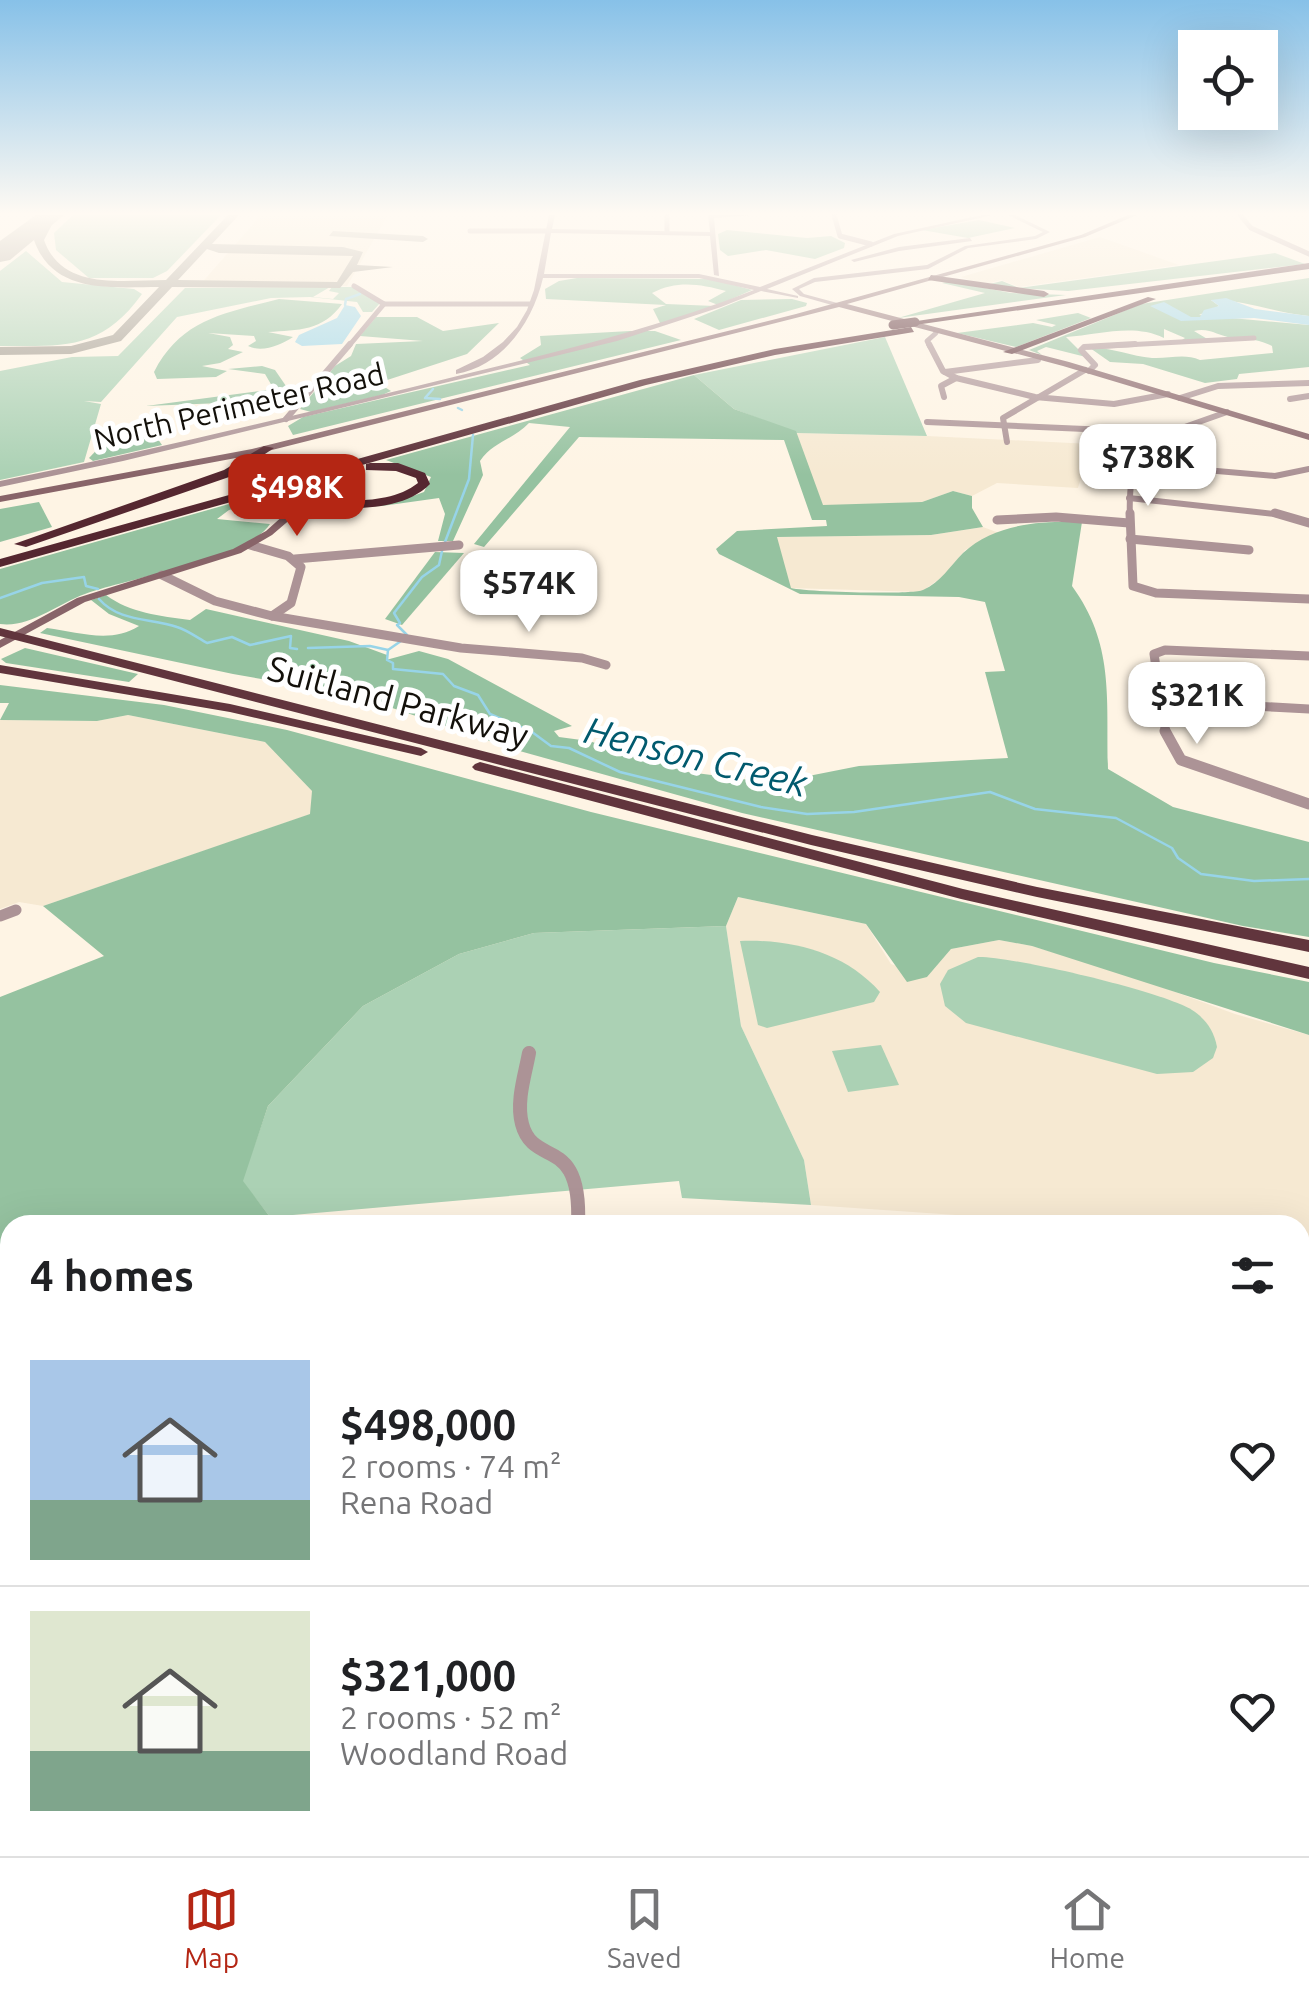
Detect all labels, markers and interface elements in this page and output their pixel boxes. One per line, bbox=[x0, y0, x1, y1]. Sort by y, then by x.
map controls bbox=[1178, 30, 1278, 130]
button: locate bbox=[1178, 30, 1278, 130]
street label: North Perimeter Road bbox=[90, 356, 387, 456]
pin: $738K bbox=[1078, 424, 1218, 509]
text: $738K bbox=[1101, 438, 1195, 474]
pin: $498K bbox=[227, 454, 367, 539]
text: $498K bbox=[250, 468, 344, 504]
pin: $574K bbox=[459, 550, 599, 635]
text: $574K bbox=[482, 564, 576, 600]
street label: Suitland Parkway bbox=[264, 647, 533, 755]
pin: $321K bbox=[1127, 662, 1267, 747]
text: $321K bbox=[1150, 676, 1244, 712]
water label: Henson Creek bbox=[580, 708, 813, 804]
icon: filters bbox=[1225, 1248, 1280, 1303]
text: 4 homes bbox=[30, 1252, 194, 1299]
icon: home bbox=[110, 1400, 230, 1520]
text: $498,000 bbox=[340, 1401, 516, 1448]
icon: heart bbox=[1225, 1433, 1280, 1488]
text: 2 rooms · 74 m² bbox=[340, 1448, 561, 1484]
text: Rena Road bbox=[340, 1484, 493, 1520]
icon: home bbox=[110, 1651, 230, 1771]
text: $321,000 bbox=[340, 1652, 516, 1699]
icon: heart bbox=[1225, 1684, 1280, 1739]
text: 2 rooms · 52 m² bbox=[340, 1699, 561, 1735]
text: Woodland Road bbox=[340, 1735, 568, 1771]
tab: Map bbox=[184, 1882, 239, 1973]
tab: Saved bbox=[607, 1882, 682, 1973]
tab: Home bbox=[1049, 1882, 1125, 1973]

